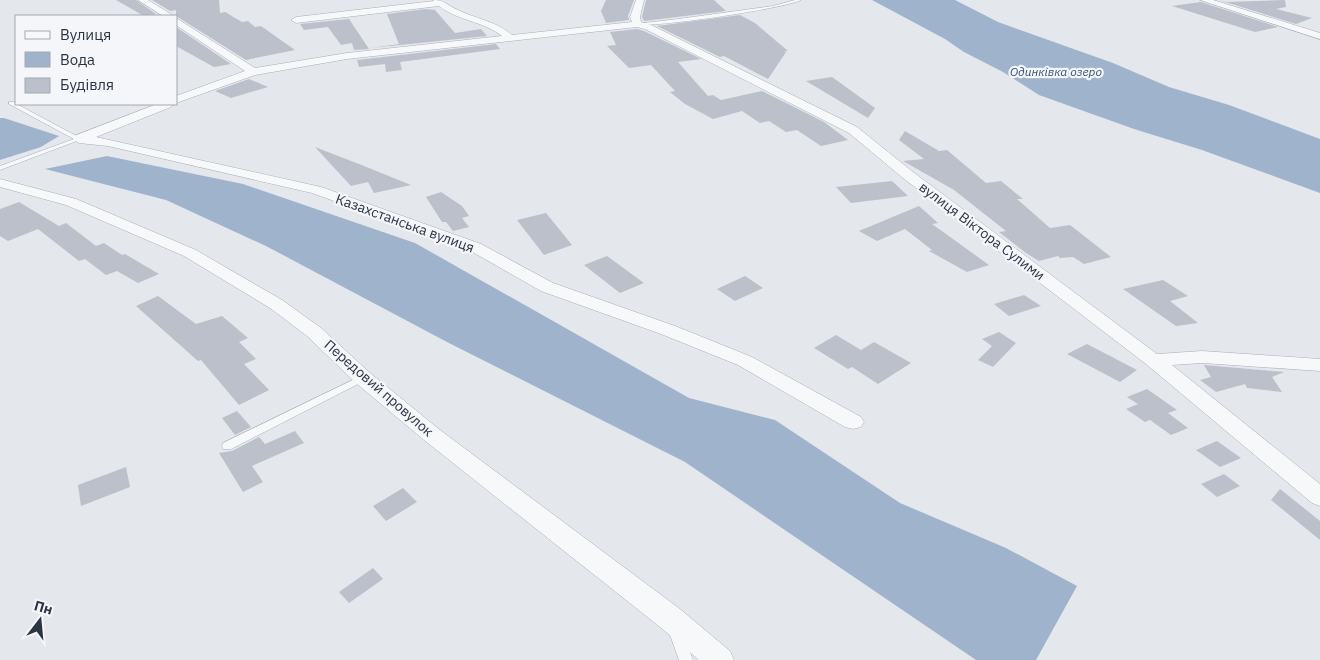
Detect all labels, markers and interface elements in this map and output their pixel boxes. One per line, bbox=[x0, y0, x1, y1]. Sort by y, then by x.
legend bbox=[15, 15, 178, 105]
text: Вулиця bbox=[60, 25, 111, 44]
text: Вода bbox=[60, 50, 95, 69]
water label: Одинківка озеро bbox=[1010, 64, 1102, 79]
text: Будівля bbox=[60, 75, 114, 94]
street label: вулиця Віктора Сулими bbox=[916, 178, 1048, 284]
street label: Казахстанська вулиця bbox=[333, 189, 477, 257]
street label: Передовий провулок bbox=[321, 336, 438, 441]
north arrow bbox=[15, 595, 65, 645]
text: Пн bbox=[32, 596, 55, 619]

